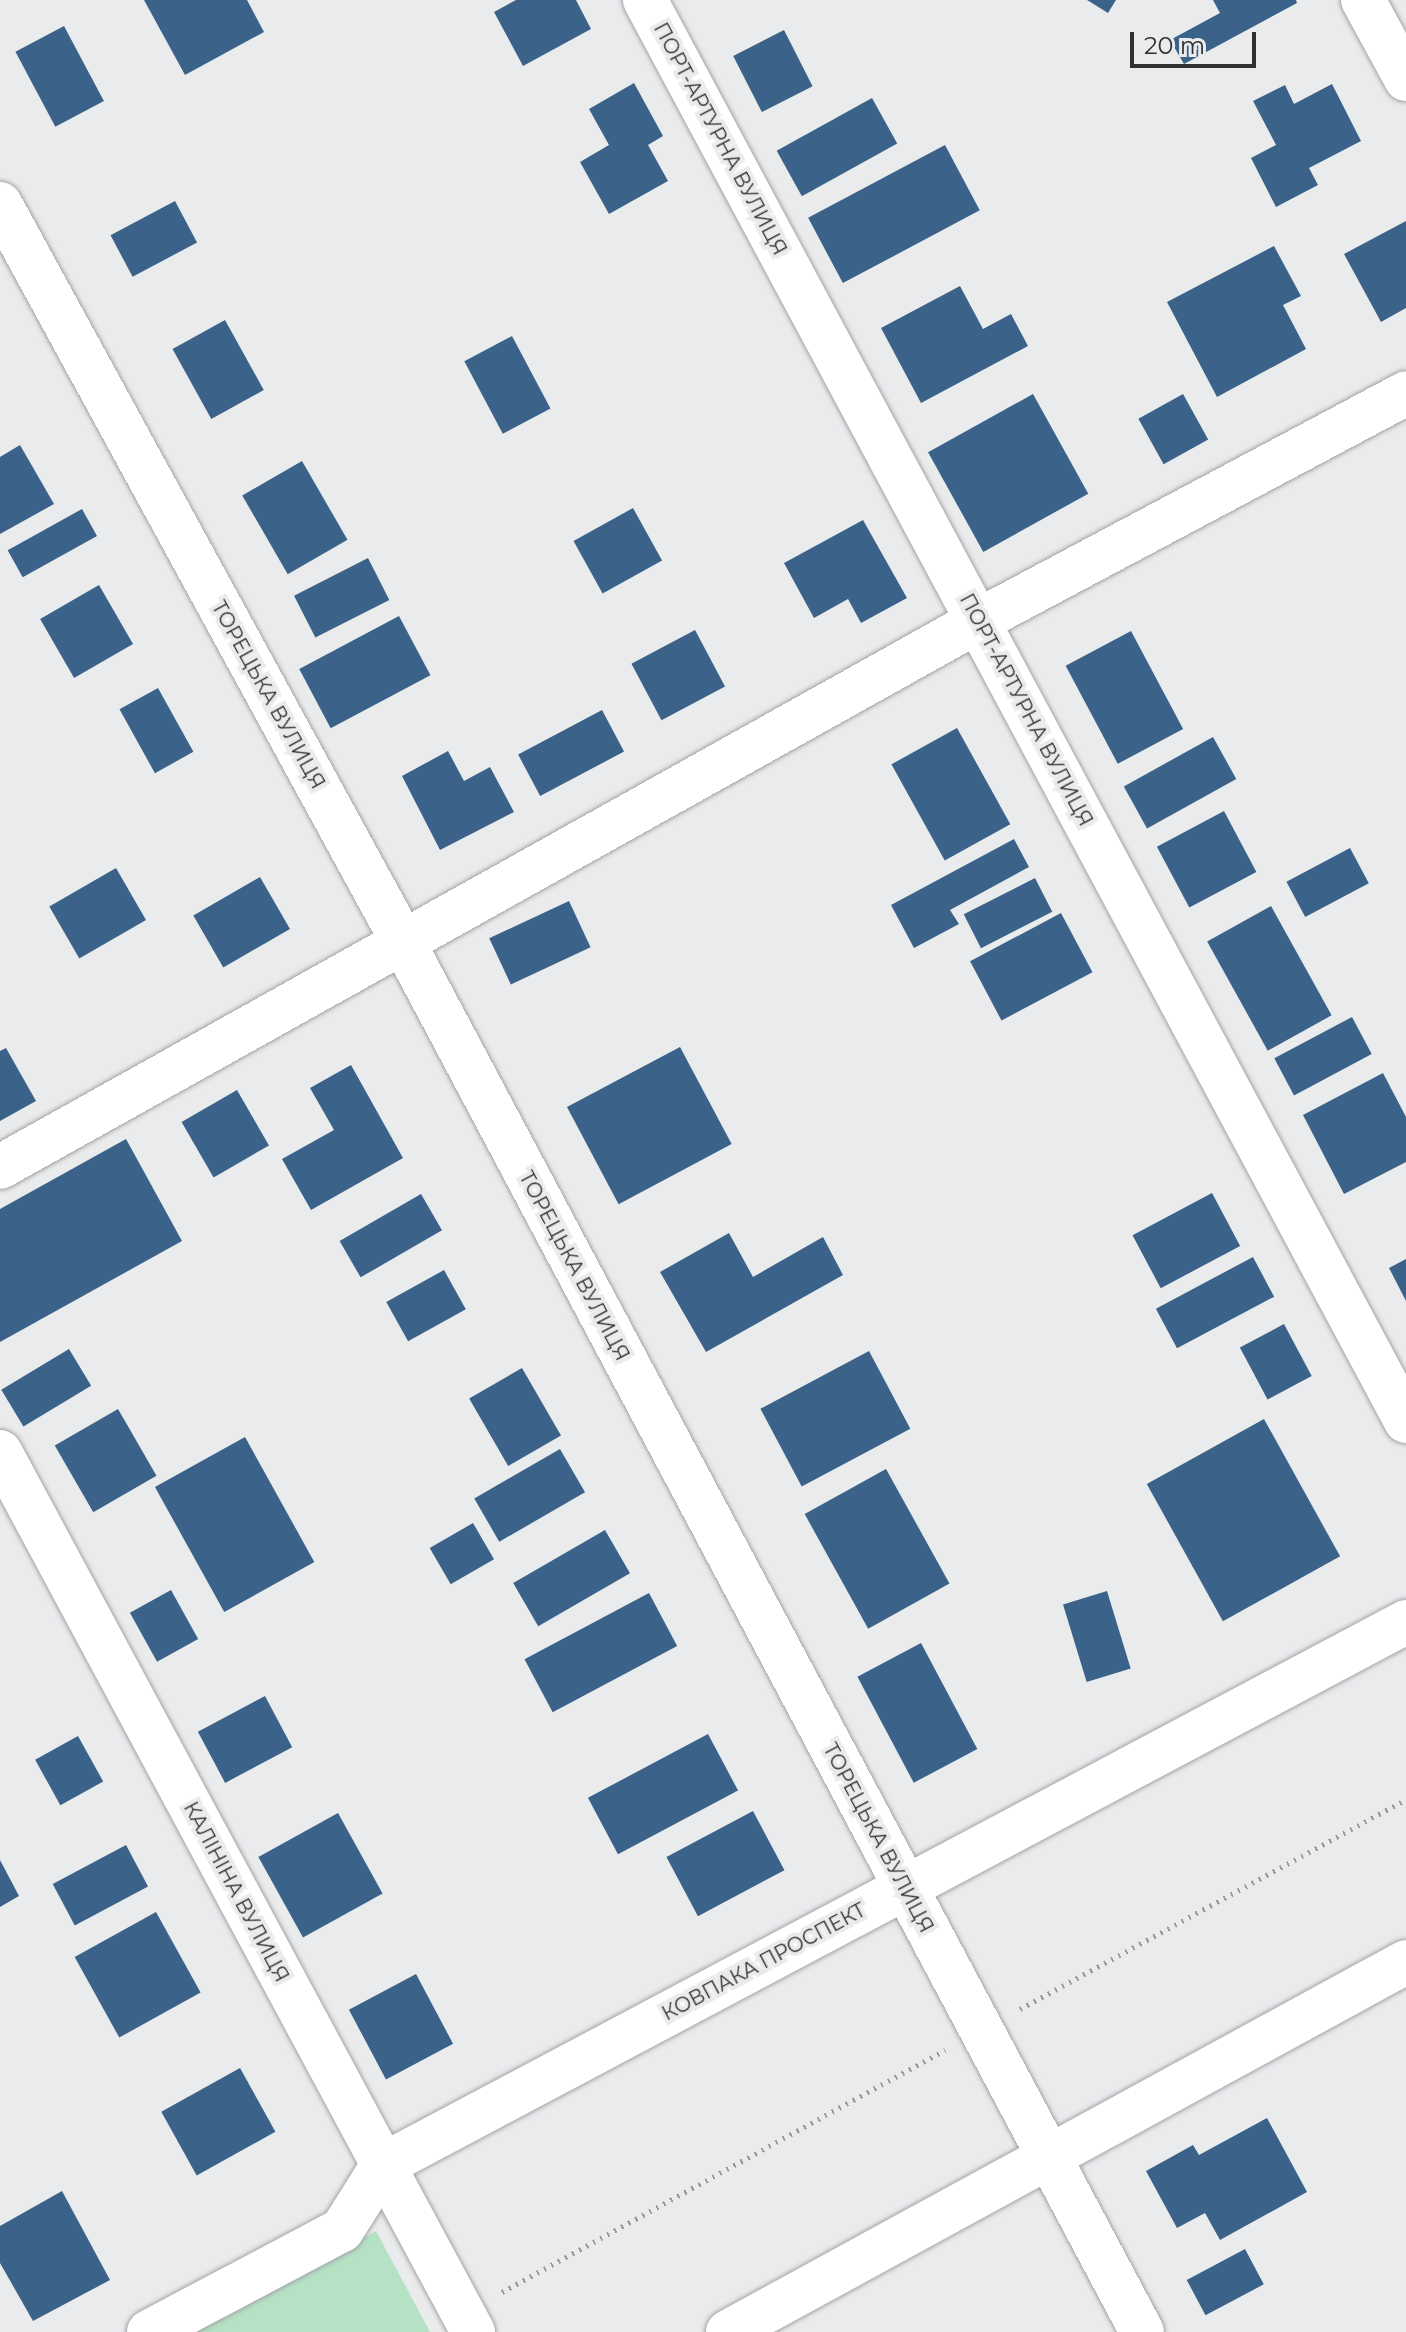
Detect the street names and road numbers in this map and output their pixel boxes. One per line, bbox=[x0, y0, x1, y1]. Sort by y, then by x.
street label: ПОРТ-АРТУРНА ВУЛИЦЯ bbox=[648, 19, 792, 259]
street label: ПОРТ-АРТУРНА ВУЛИЦЯ bbox=[954, 590, 1098, 830]
street label: ТОРЕЦЬКА ВУЛИЦЯ bbox=[206, 597, 330, 793]
street label: ТОРЕЦЬКА ВУЛИЦЯ bbox=[514, 1167, 634, 1365]
street label: ТОРЕЦЬКА ВУЛИЦЯ bbox=[818, 1739, 938, 1937]
street label: КАЛІНІНА ВУЛИЦЯ bbox=[178, 1798, 294, 1986]
street label: КОВПАКА ПРОСПЕКТ bbox=[658, 1898, 870, 2026]

